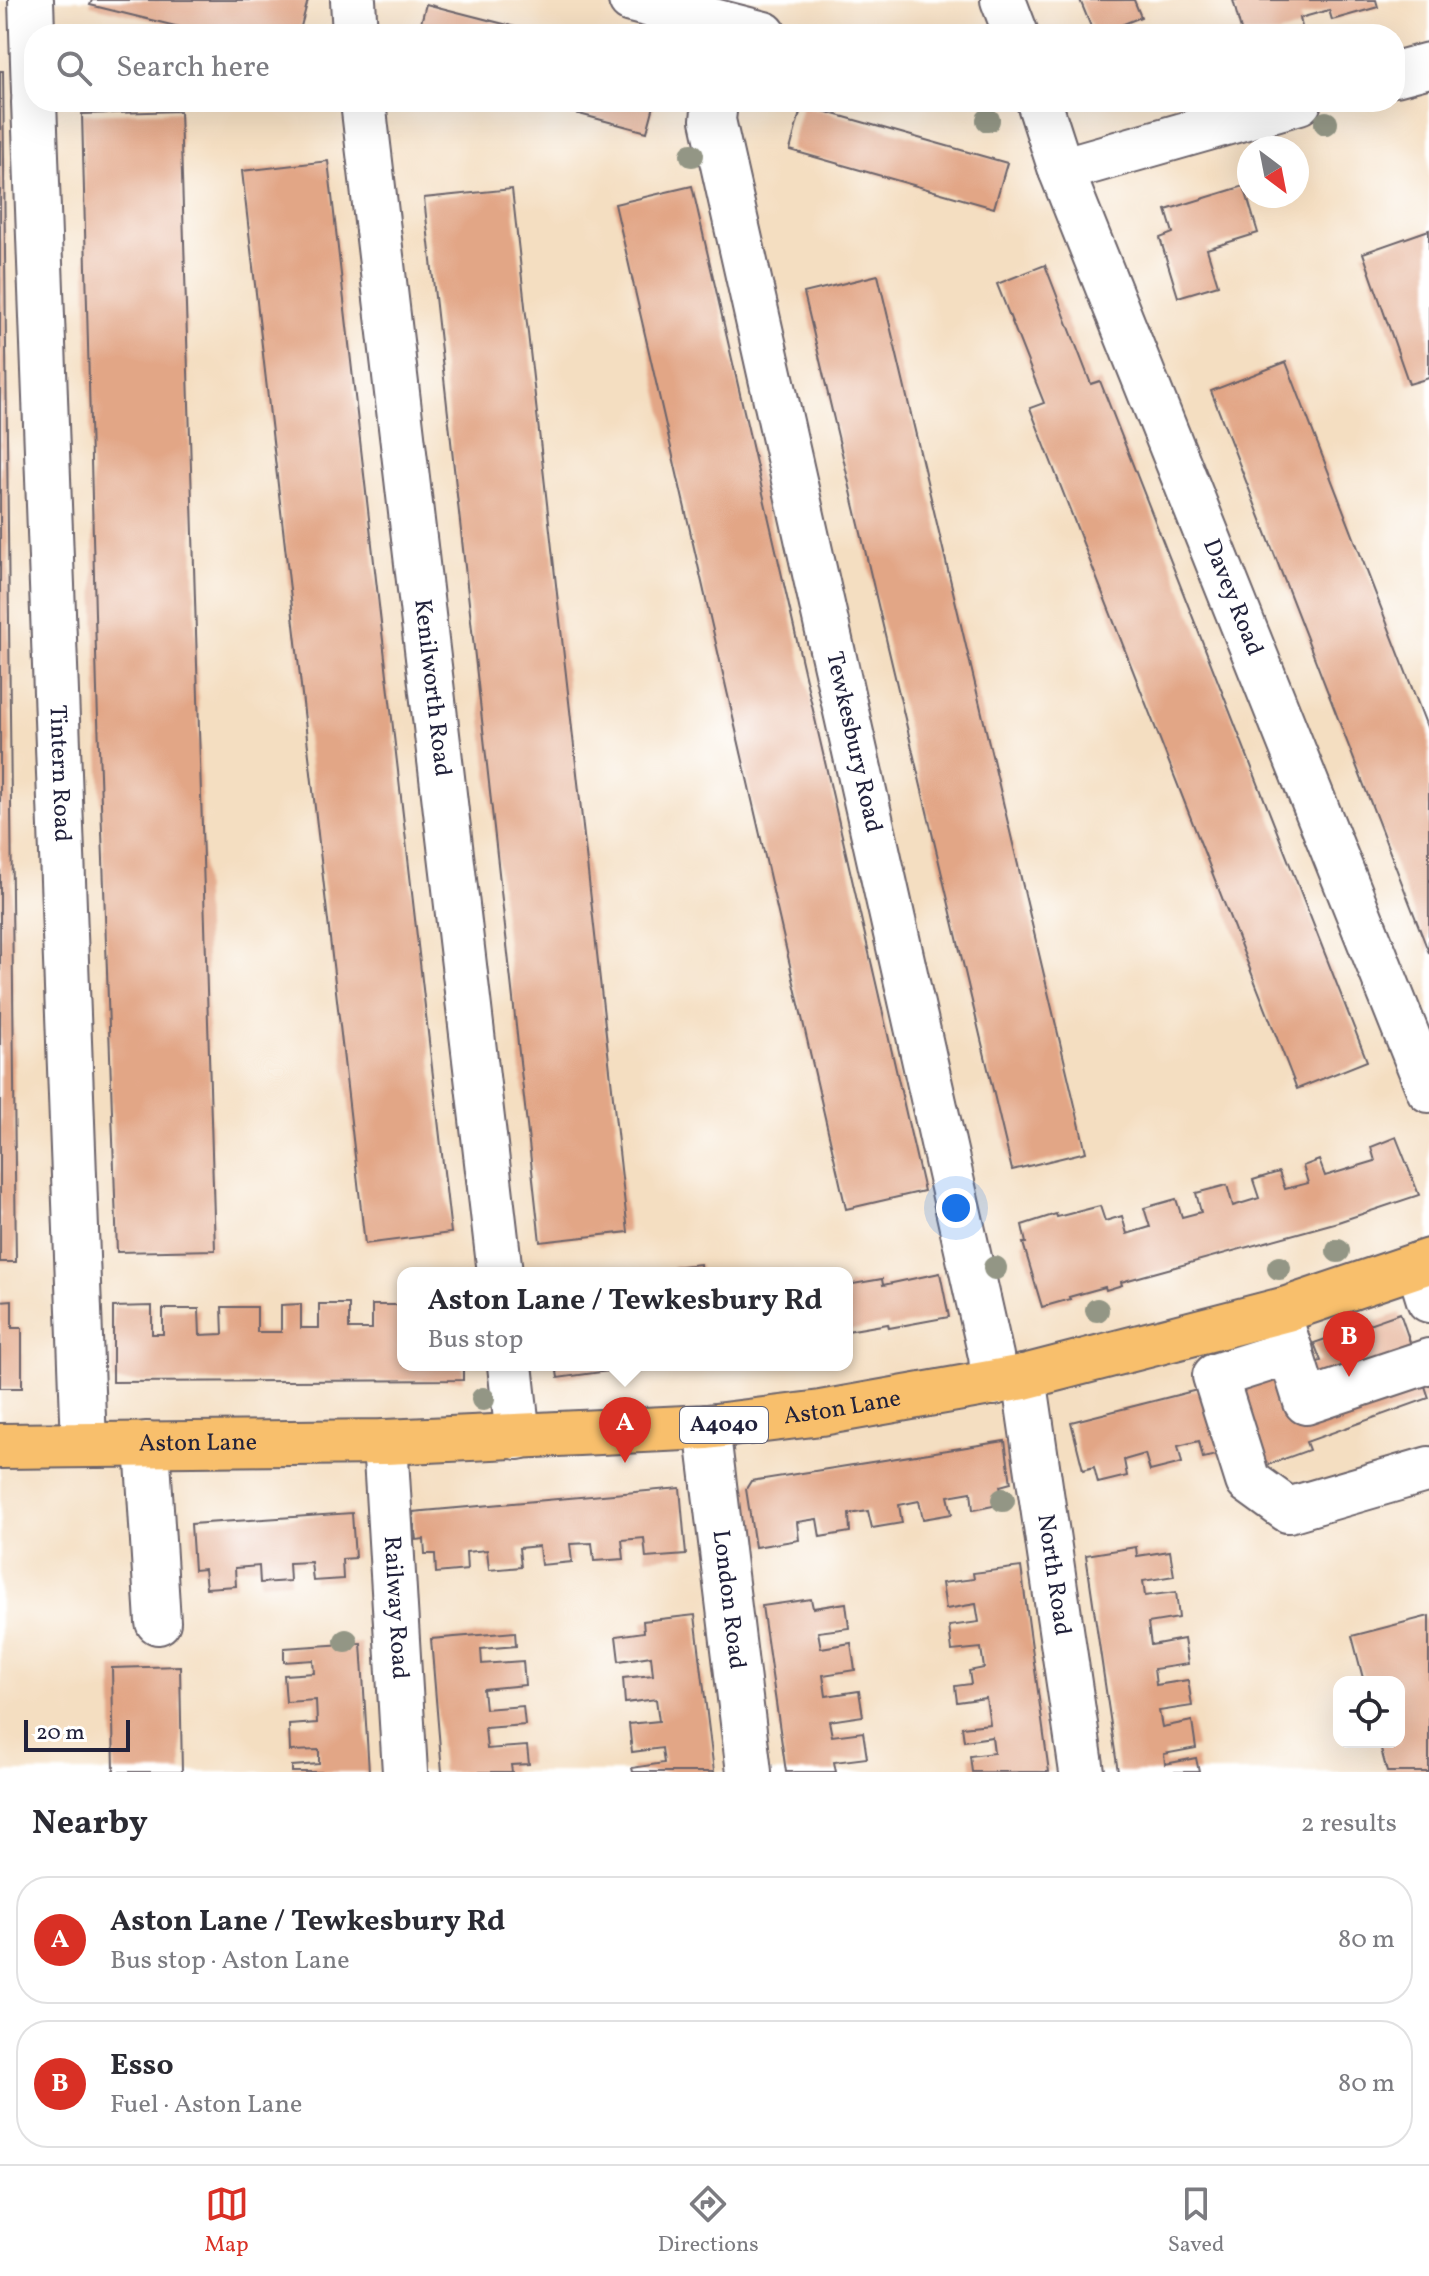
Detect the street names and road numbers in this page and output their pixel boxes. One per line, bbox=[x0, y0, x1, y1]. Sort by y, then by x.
street label: Davey Road bbox=[1193, 534, 1271, 661]
street label: Kenilworth Road bbox=[404, 597, 459, 779]
street label: Tewkesbury Road bbox=[816, 649, 890, 836]
street label: Tintern Road bbox=[39, 704, 79, 843]
street label: Aston Lane bbox=[782, 1382, 904, 1434]
road number: A4040 bbox=[680, 1407, 768, 1443]
street label: Aston Lane bbox=[139, 1426, 257, 1462]
street label: North Road bbox=[1027, 1512, 1079, 1638]
street label: London Road bbox=[703, 1528, 753, 1671]
street label: Railway Road bbox=[374, 1535, 416, 1681]

